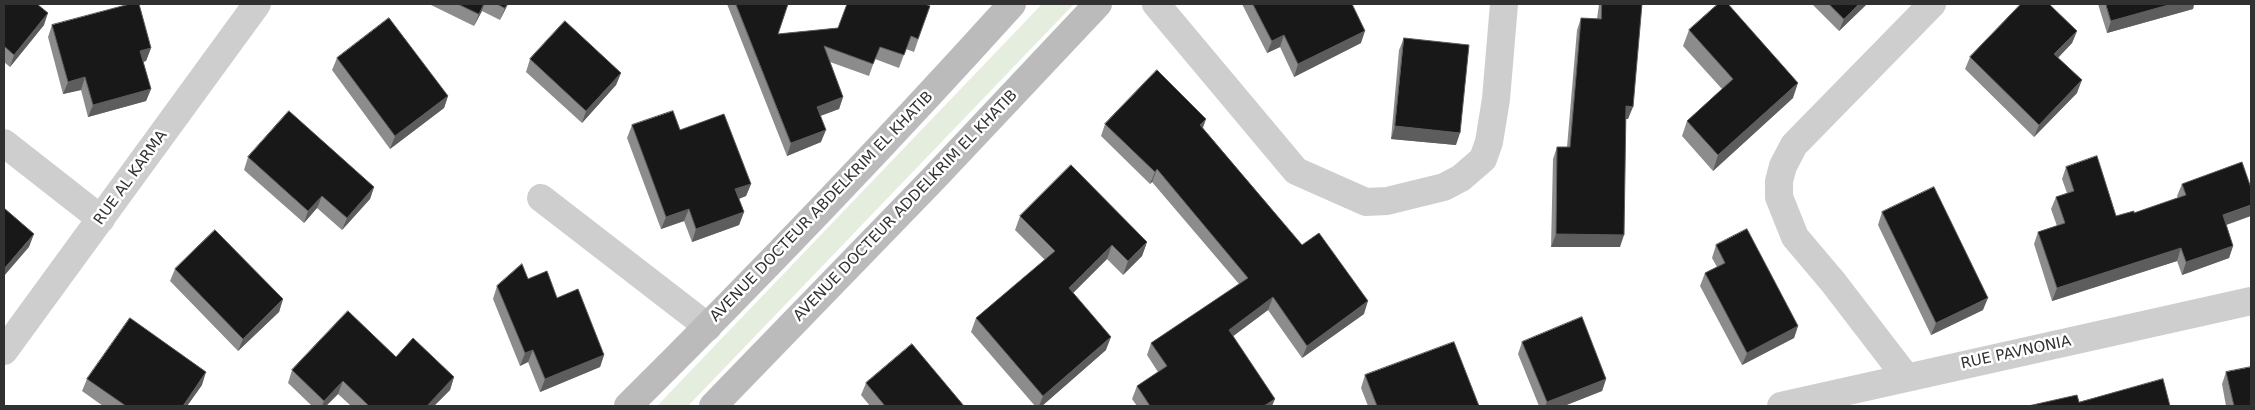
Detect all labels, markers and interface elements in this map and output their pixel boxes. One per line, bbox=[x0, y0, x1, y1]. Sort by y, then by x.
street label: AVENUE DOCTEUR ADDELKRIM EL KHATIB bbox=[790, 87, 1022, 325]
street label: AVENUE DOCTEUR ABDELKRIM EL KHATIB bbox=[707, 88, 937, 326]
street label: RUE AL KARMA bbox=[91, 127, 171, 229]
street label: RUE PAVNONIA bbox=[1959, 333, 2073, 373]

